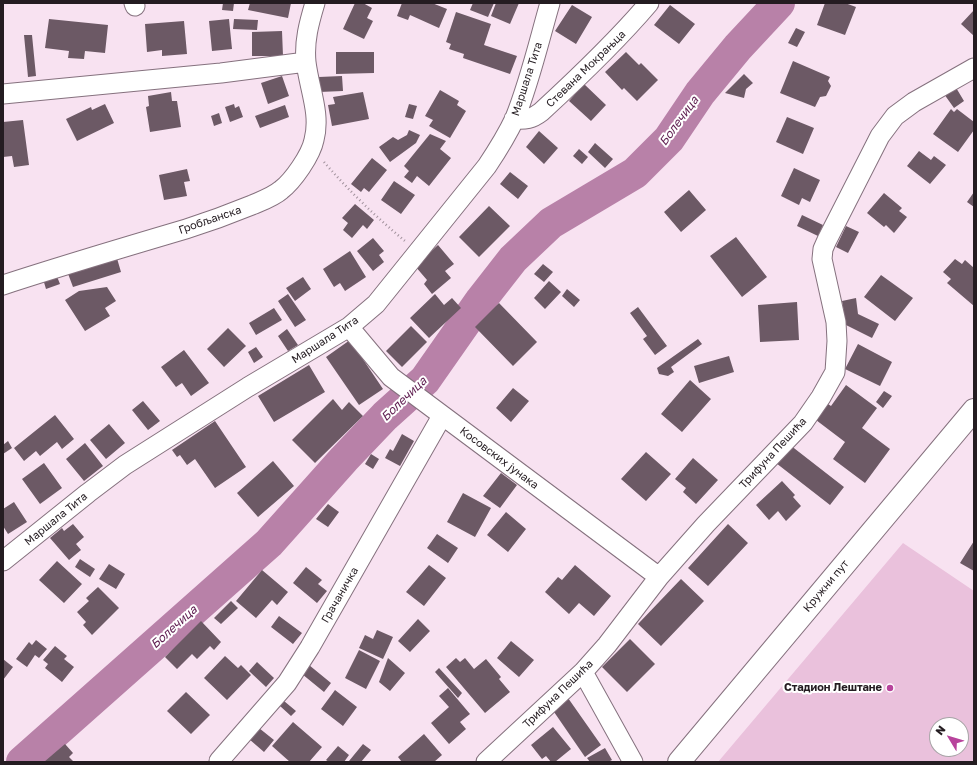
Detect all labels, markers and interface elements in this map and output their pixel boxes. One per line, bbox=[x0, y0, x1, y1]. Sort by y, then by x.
street label: Стевана Мокрањца bbox=[544, 28, 628, 110]
street label: Маршала Тита bbox=[509, 40, 545, 118]
water label: Болечица bbox=[656, 94, 702, 148]
street label: Гробљанска bbox=[177, 203, 243, 237]
street label: Маршала Тита bbox=[289, 314, 361, 366]
water label: Болечица bbox=[378, 374, 430, 424]
street label: Трифуна Пешића bbox=[737, 415, 809, 491]
street label: Косовских јунака bbox=[457, 424, 541, 492]
street label: Маршала Тита bbox=[22, 490, 90, 548]
street label: Кружни пут bbox=[800, 557, 852, 615]
street label: Грачаничка bbox=[319, 565, 361, 625]
water label: Болечица bbox=[148, 602, 200, 652]
street label: Трифуна Пешића bbox=[520, 657, 596, 731]
place label: Стадион Лештане bbox=[784, 681, 882, 695]
marker: Стадион Лештане bbox=[885, 683, 895, 693]
north arrow bbox=[929, 717, 969, 757]
text: N bbox=[932, 723, 948, 737]

